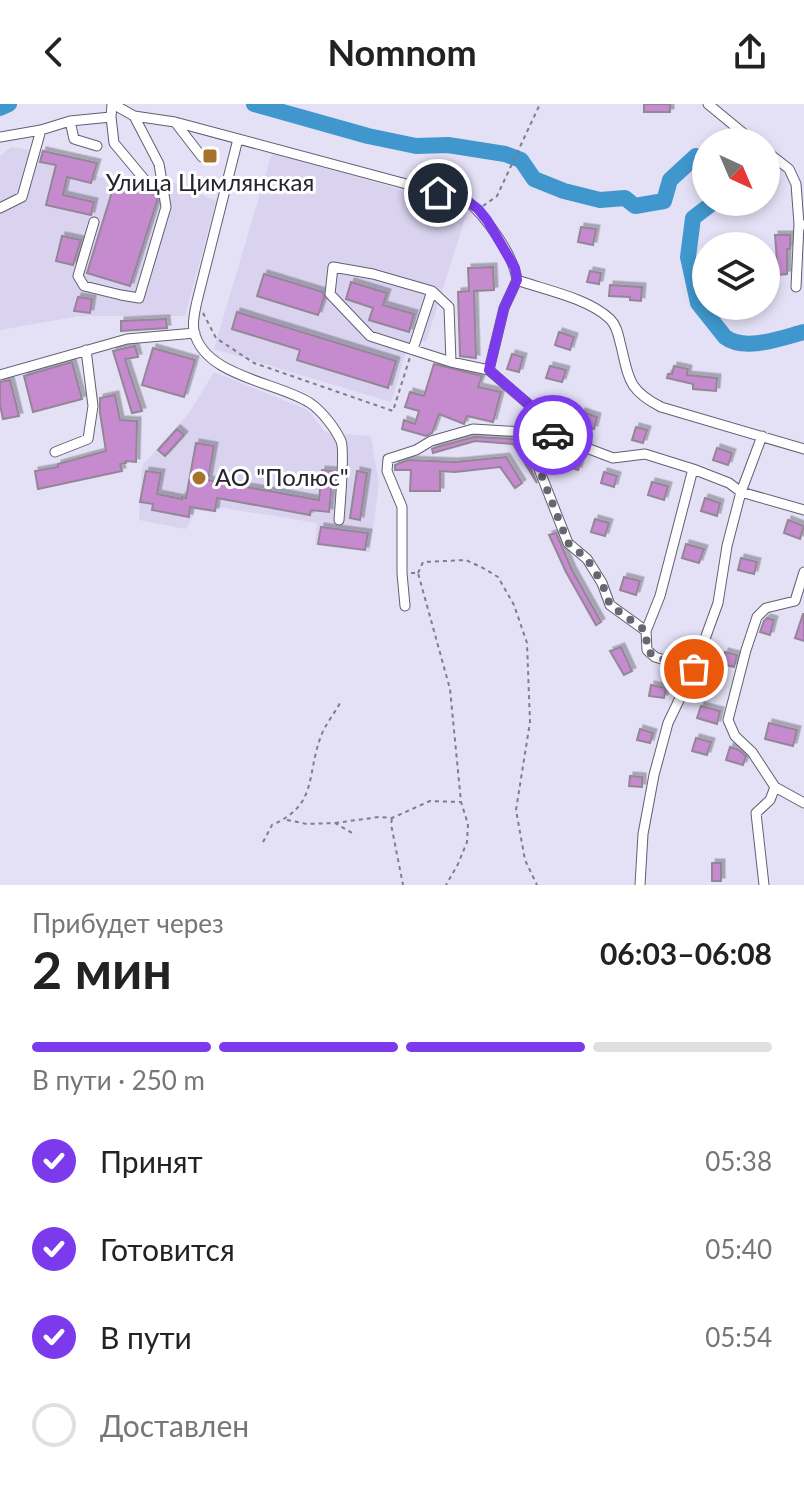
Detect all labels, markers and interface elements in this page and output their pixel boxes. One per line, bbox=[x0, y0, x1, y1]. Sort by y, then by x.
icon: back bbox=[32, 30, 76, 74]
text: Nomnom bbox=[327, 30, 477, 74]
icon: share bbox=[728, 30, 772, 74]
north arrow bbox=[692, 128, 780, 216]
map controls bbox=[692, 128, 780, 320]
marker: Улица Цимлянская bbox=[201, 147, 219, 165]
pin bbox=[404, 159, 472, 227]
place label: Улица Цимлянская bbox=[106, 167, 314, 196]
icon: home bbox=[416, 171, 460, 215]
button: layers bbox=[692, 232, 780, 320]
courier bbox=[513, 395, 593, 475]
icon: car bbox=[531, 413, 575, 457]
place label: АО "Полюс" bbox=[215, 462, 349, 491]
marker: АО "Полюс" bbox=[190, 469, 208, 487]
pin bbox=[660, 635, 728, 703]
icon: bag bbox=[672, 647, 716, 691]
text: Прибудет через bbox=[32, 907, 224, 939]
text: 06:03–06:08 bbox=[600, 935, 772, 971]
text: 2 мин bbox=[32, 938, 172, 1000]
text: В пути · 250 m bbox=[32, 1064, 205, 1096]
icon: check bbox=[32, 1139, 76, 1183]
text: Принят bbox=[100, 1143, 203, 1179]
text: 05:38 bbox=[705, 1145, 772, 1177]
icon: check bbox=[32, 1227, 76, 1271]
text: Готовится bbox=[100, 1231, 235, 1267]
text: 05:40 bbox=[705, 1233, 772, 1265]
icon: check bbox=[32, 1315, 76, 1359]
text: В пути bbox=[100, 1319, 192, 1355]
text: 05:54 bbox=[705, 1321, 772, 1353]
text: Доставлен bbox=[100, 1407, 249, 1443]

